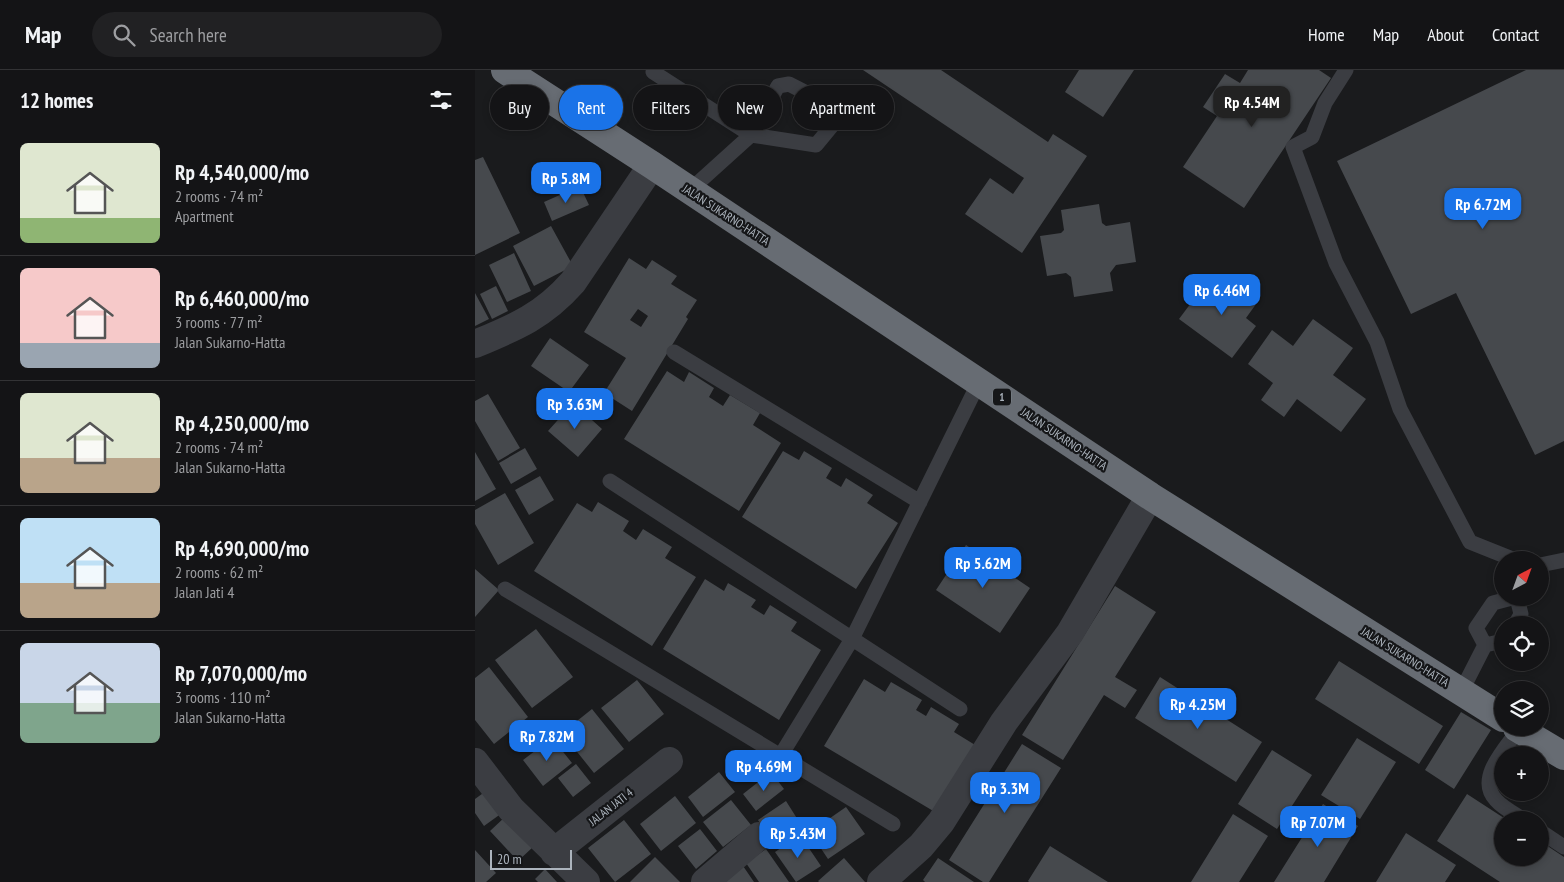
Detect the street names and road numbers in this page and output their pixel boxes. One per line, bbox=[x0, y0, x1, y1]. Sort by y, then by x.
street label: JALAN SUKARNO-HATTA bbox=[679, 180, 773, 248]
road number: 1 bbox=[993, 388, 1011, 406]
street label: JALAN SUKARNO-HATTA bbox=[1018, 404, 1110, 473]
street label: JALAN SUKARNO-HATTA bbox=[1358, 623, 1452, 690]
street label: JALAN JATI 4 bbox=[585, 784, 636, 829]

